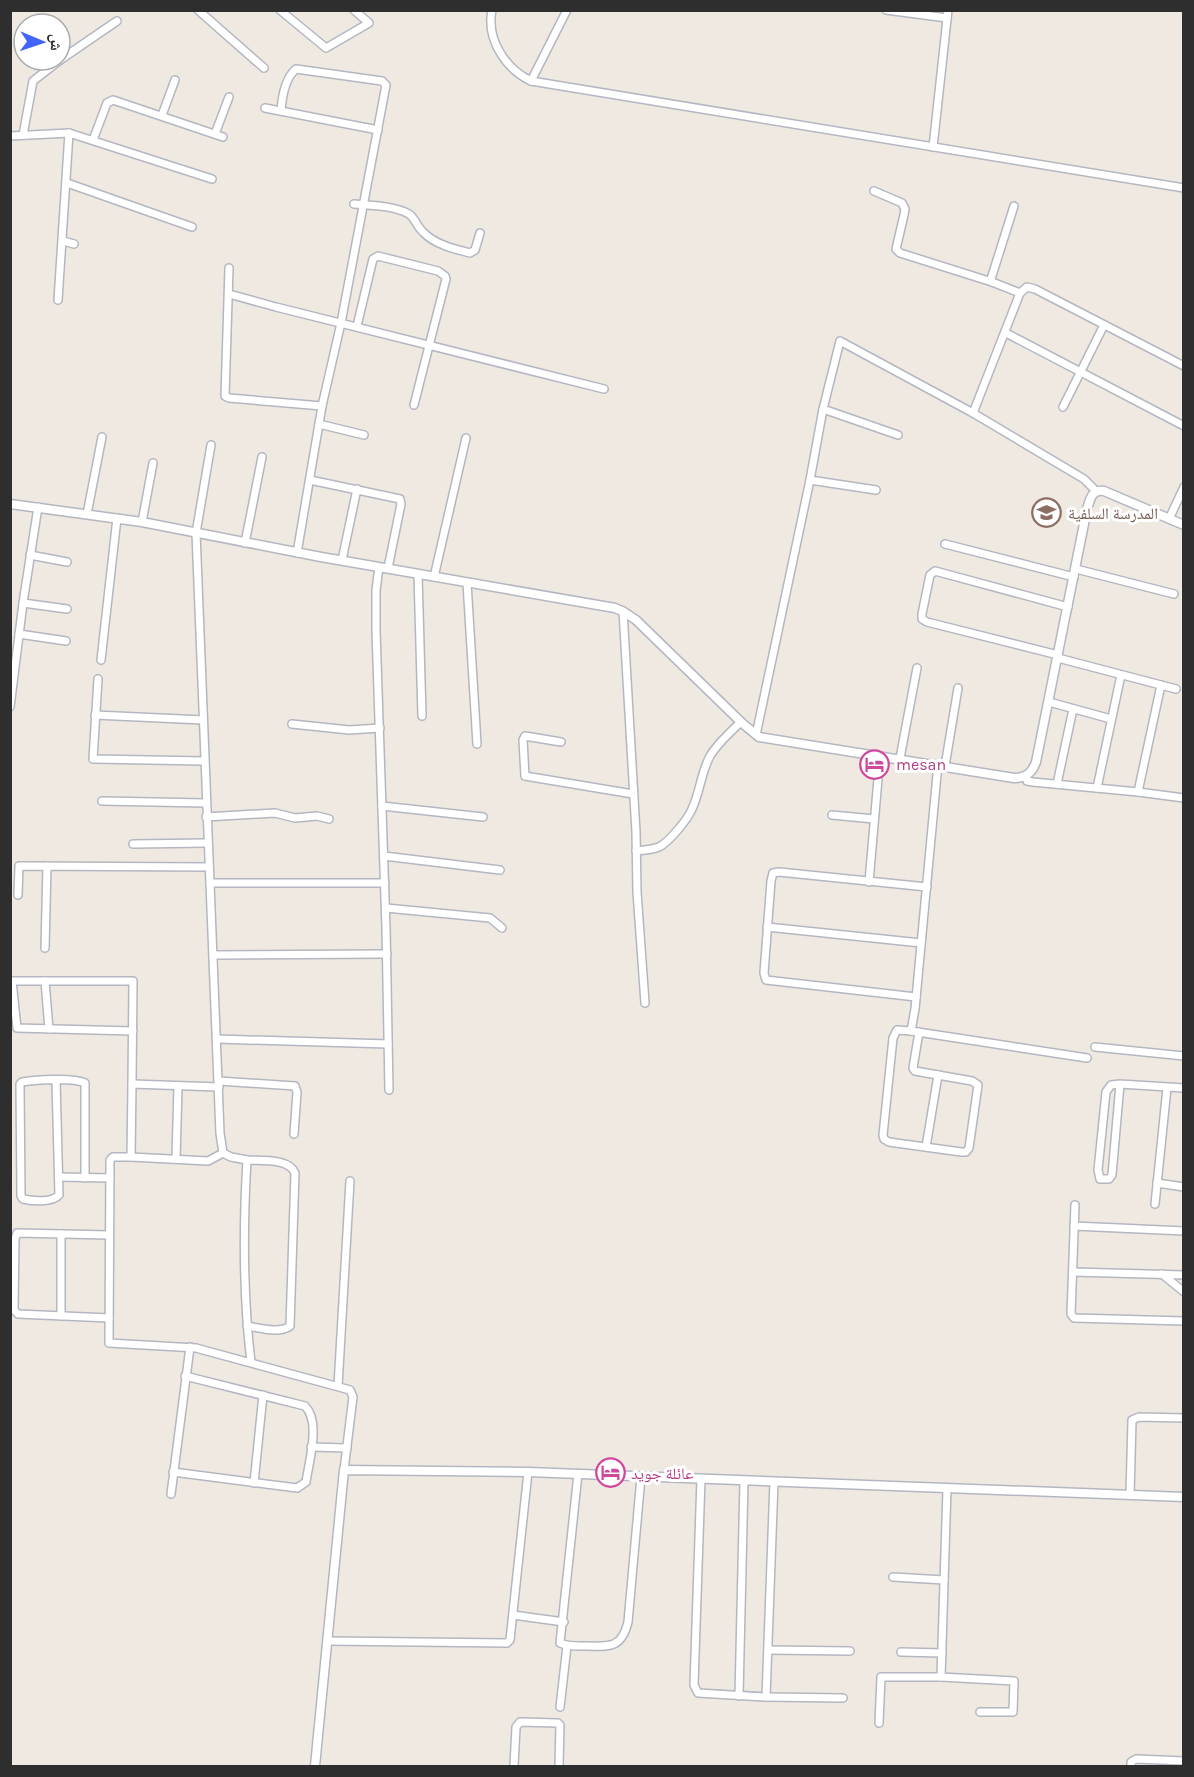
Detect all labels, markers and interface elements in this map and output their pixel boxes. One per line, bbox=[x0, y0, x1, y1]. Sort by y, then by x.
north arrow bbox=[12, 12, 72, 72]
text: ش bbox=[47, 34, 66, 51]
school or university icon: المدرسة السلفية bbox=[1031, 497, 1063, 529]
place label: المدرسة السلفية bbox=[1068, 504, 1158, 523]
hotel icon: mesan bbox=[859, 748, 891, 780]
place label: mesan bbox=[896, 755, 946, 774]
hotel icon: عائلة جويد bbox=[594, 1457, 626, 1489]
place label: عائلة جويد bbox=[631, 1464, 693, 1483]

